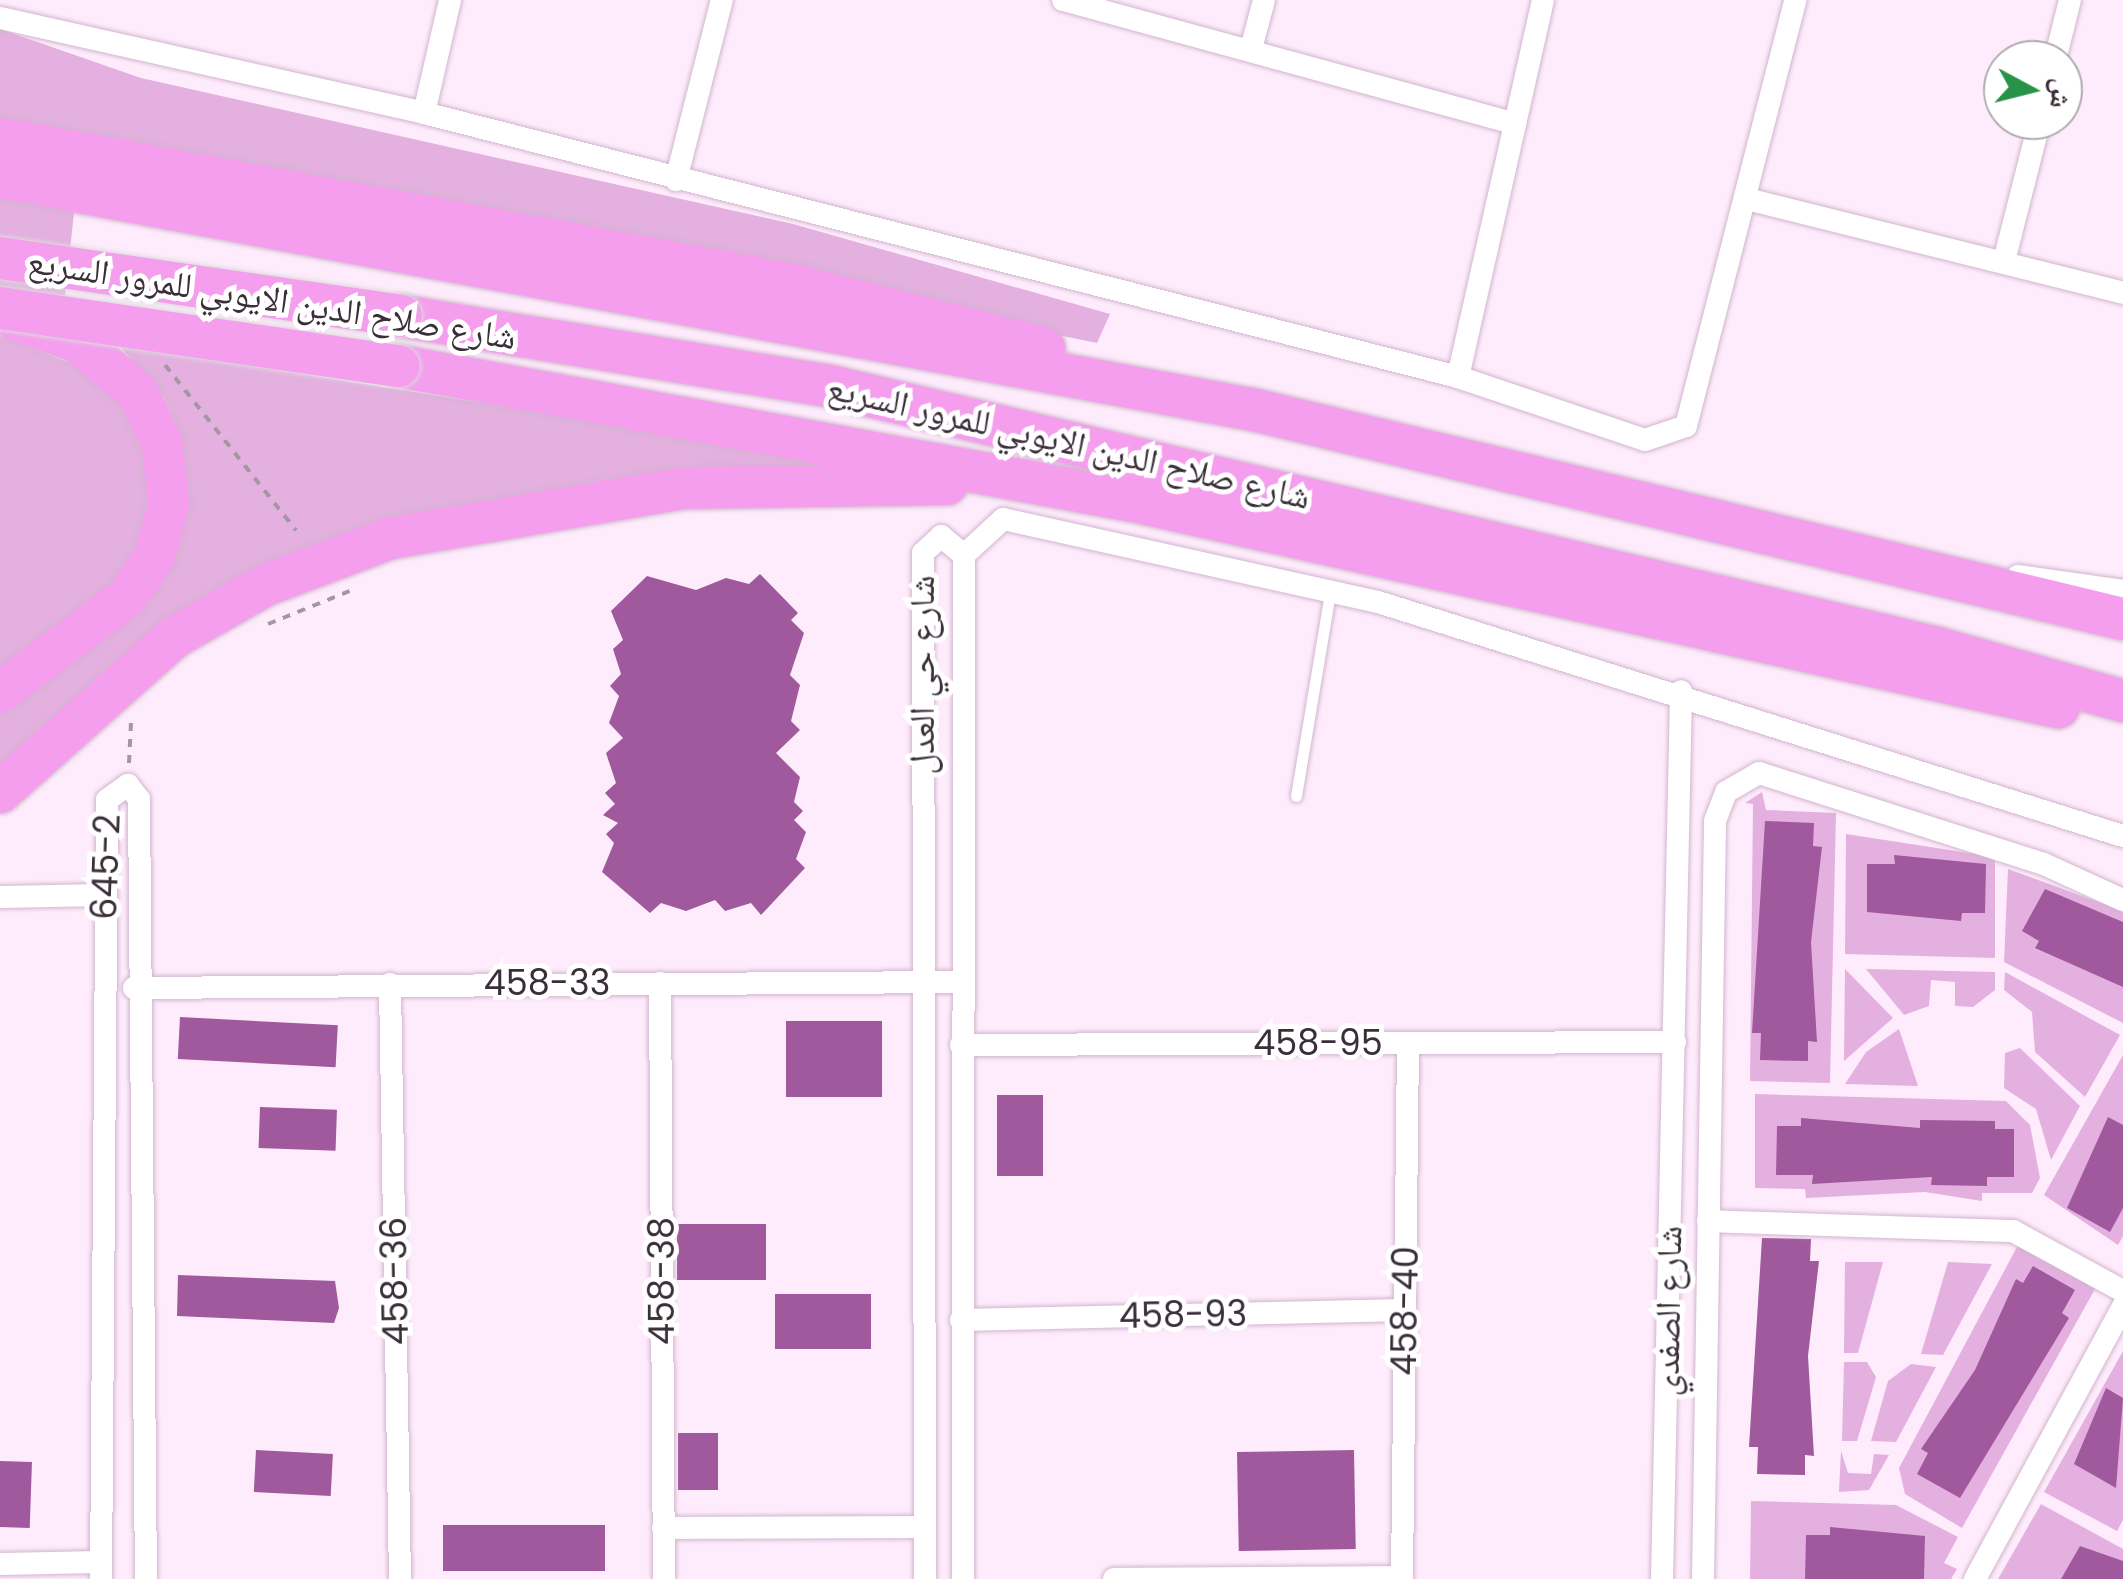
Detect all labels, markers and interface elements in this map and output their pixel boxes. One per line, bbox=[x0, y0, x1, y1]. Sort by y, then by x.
north arrow bbox=[1983, 40, 2083, 140]
text: ش bbox=[2040, 76, 2082, 111]
street label: شارع صلاح الدين الايوبي للمرور السريع bbox=[25, 240, 519, 358]
street label: شارع صلاح الدين الايوبي للمرور السريع bbox=[824, 366, 1314, 518]
street label: شارع حي العدل bbox=[901, 575, 943, 775]
street label: 645-2 bbox=[83, 813, 129, 921]
street label: 458-33 bbox=[484, 962, 610, 1004]
street label: 458-95 bbox=[1253, 1022, 1383, 1064]
street label: 458-36 bbox=[373, 1217, 417, 1345]
street label: 458-38 bbox=[641, 1217, 683, 1345]
street label: شارع الصفدي bbox=[1646, 1225, 1690, 1397]
street label: 458-40 bbox=[1383, 1246, 1427, 1376]
street label: 458-93 bbox=[1119, 1293, 1247, 1337]

